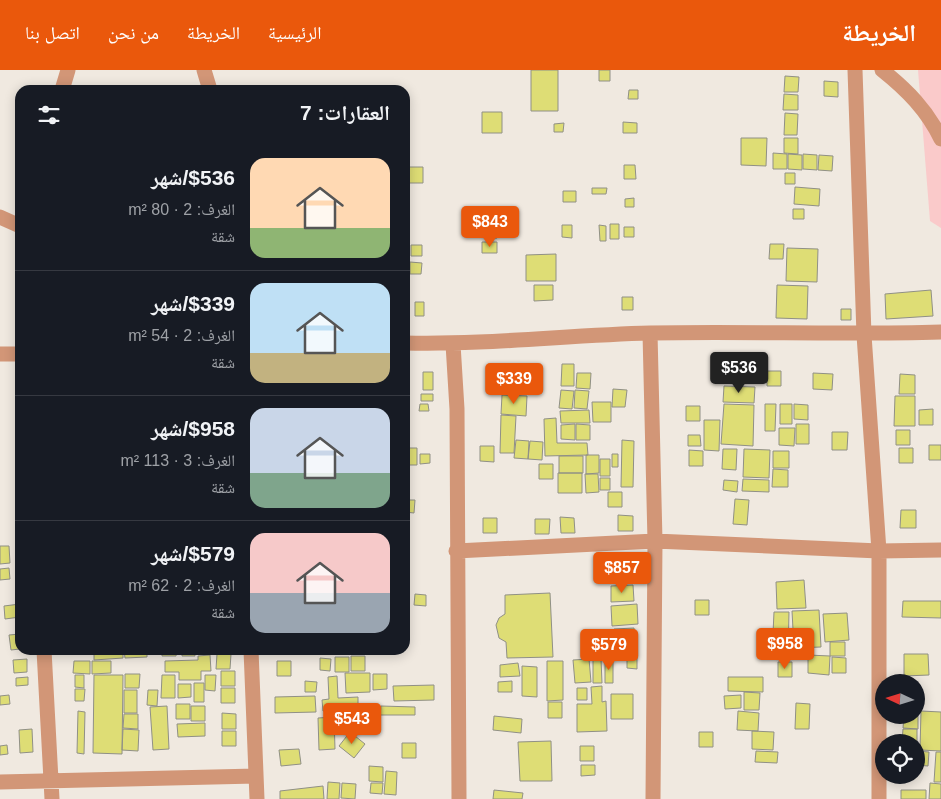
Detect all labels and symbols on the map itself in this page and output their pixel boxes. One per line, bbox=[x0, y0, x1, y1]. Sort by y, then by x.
pin: $843 bbox=[460, 206, 520, 248]
pin: $536 bbox=[709, 352, 769, 394]
pin: $339 bbox=[484, 362, 544, 405]
pin: $857 bbox=[592, 552, 652, 594]
pin: $579 bbox=[579, 628, 639, 671]
pin: $958 bbox=[755, 628, 815, 670]
north arrow bbox=[875, 674, 925, 724]
pin: $543 bbox=[322, 702, 382, 745]

